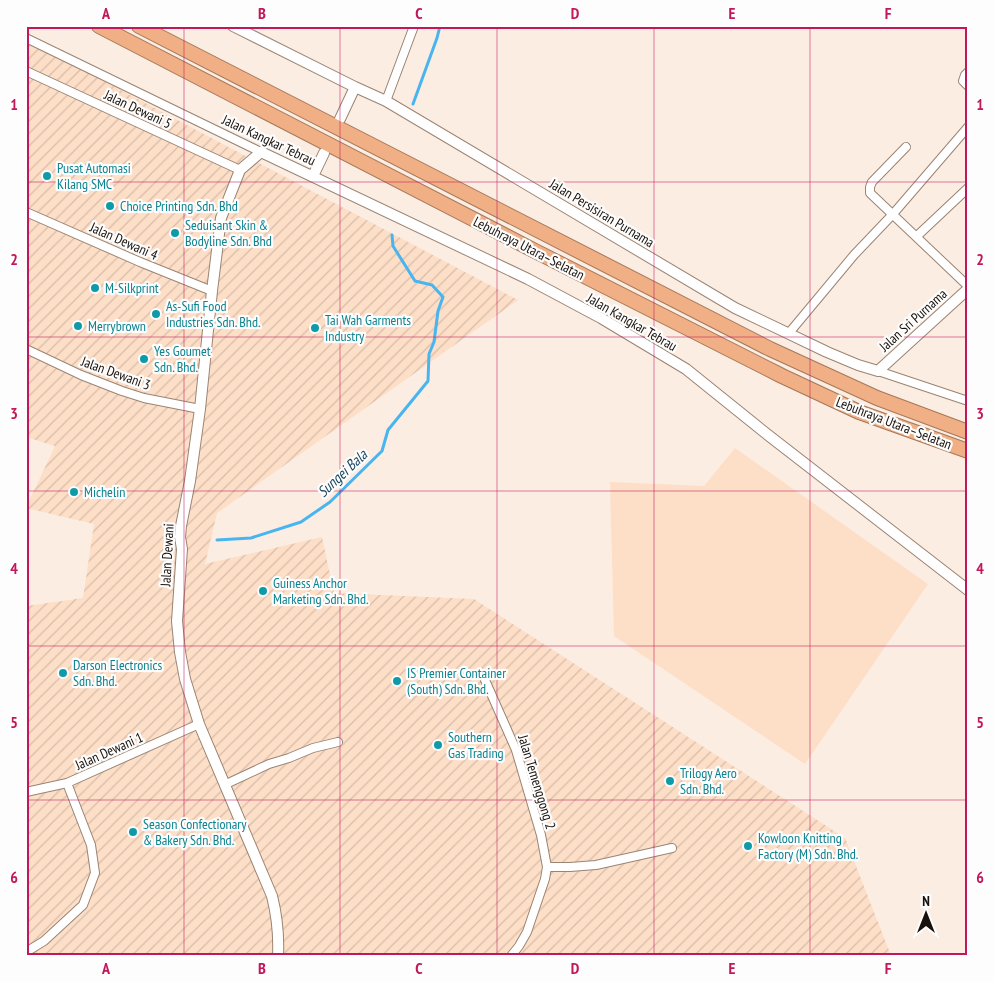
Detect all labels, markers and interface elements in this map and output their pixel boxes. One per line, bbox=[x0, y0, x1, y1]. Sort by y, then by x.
text: A bbox=[101, 3, 111, 23]
text: B bbox=[258, 3, 266, 23]
text: C bbox=[415, 3, 423, 23]
text: D bbox=[571, 3, 580, 23]
text: E bbox=[729, 3, 736, 23]
text: F bbox=[885, 3, 892, 23]
street label: Jalan Dewani 5 bbox=[101, 85, 175, 132]
text: 1 bbox=[10, 94, 18, 114]
text: 1 bbox=[976, 94, 984, 114]
street label: Jalan Kangkar Tebrau bbox=[219, 110, 319, 170]
place label: Pusat Automasi Kilang SMC bbox=[57, 159, 131, 193]
marker: Pusat Automasi Kilang SMC bbox=[41, 170, 53, 182]
street label: Jalan Persisiran Purnama bbox=[546, 174, 658, 251]
place label: Choice Printing Sdn. Bhd bbox=[120, 197, 238, 215]
marker: Choice Printing Sdn. Bhd bbox=[104, 200, 116, 212]
street label: Lebuhraya Utara–Selatan bbox=[470, 212, 588, 284]
place label: Seduisant Skin & Bodyline Sdn. Bhd bbox=[185, 216, 272, 250]
street label: Jalan Dewani 4 bbox=[86, 218, 161, 264]
marker: Seduisant Skin & Bodyline Sdn. Bhd bbox=[169, 227, 181, 239]
text: 2 bbox=[10, 249, 18, 269]
text: 2 bbox=[976, 249, 984, 269]
place label: M-Silkprint bbox=[105, 279, 159, 297]
marker: M-Silkprint bbox=[89, 282, 101, 294]
street label: Jalan Sri Purnama bbox=[875, 285, 951, 356]
street label: Jalan Kangkar Tebrau bbox=[583, 288, 680, 355]
place label: As-Sufi Food Industries Sdn. Bhd. bbox=[166, 297, 261, 331]
marker: As-Sufi Food Industries Sdn. Bhd. bbox=[150, 308, 162, 320]
place label: Tai Wah Garments Industry bbox=[325, 311, 411, 345]
place label: Merrybrown bbox=[88, 317, 146, 335]
marker: Merrybrown bbox=[72, 320, 84, 332]
marker: Tai Wah Garments Industry bbox=[309, 322, 321, 334]
place label: Yes Goumet Sdn. Bhd. bbox=[154, 342, 211, 376]
street label: Jalan Dewani 3 bbox=[78, 352, 153, 394]
marker: Yes Goumet Sdn. Bhd. bbox=[138, 353, 150, 365]
street label: Lebuhraya Utara–Selatan bbox=[834, 393, 954, 453]
text: 3 bbox=[10, 403, 18, 423]
text: 3 bbox=[976, 403, 984, 423]
water label: Sungei Bala bbox=[313, 445, 372, 501]
place label: Michelin bbox=[84, 483, 125, 501]
marker: Michelin bbox=[68, 486, 80, 498]
street label: Jalan Dewani bbox=[156, 523, 178, 588]
text: 4 bbox=[10, 558, 18, 578]
text: 4 bbox=[976, 558, 984, 578]
place label: Guiness Anchor Marketing Sdn. Bhd. bbox=[273, 574, 369, 608]
marker: Guiness Anchor Marketing Sdn. Bhd. bbox=[257, 585, 269, 597]
place label: Darson Electronics Sdn. Bhd. bbox=[73, 656, 163, 690]
place label: IS Premier Container (South) Sdn. Bhd. bbox=[407, 664, 506, 698]
marker: Darson Electronics Sdn. Bhd. bbox=[57, 667, 69, 679]
marker: IS Premier Container (South) Sdn. Bhd. bbox=[391, 675, 403, 687]
text: 5 bbox=[10, 712, 18, 732]
text: 5 bbox=[976, 712, 984, 732]
street label: Jalan Dewani 1 bbox=[71, 728, 146, 774]
place label: Southern Gas Trading bbox=[448, 728, 504, 762]
street label: Jalan Temenggong 2 bbox=[514, 732, 560, 831]
marker: Southern Gas Trading bbox=[432, 739, 444, 751]
place label: Trilogy Aero Sdn. Bhd. bbox=[680, 764, 737, 798]
marker: Trilogy Aero Sdn. Bhd. bbox=[664, 775, 676, 787]
place label: Season Confectionary & Bakery Sdn. Bhd. bbox=[143, 815, 247, 849]
marker: Season Confectionary & Bakery Sdn. Bhd. bbox=[127, 826, 139, 838]
place label: Kowloon Knitting Factory (M) Sdn. Bhd. bbox=[758, 829, 858, 863]
marker: Kowloon Knitting Factory (M) Sdn. Bhd. bbox=[742, 840, 754, 852]
text: 6 bbox=[10, 867, 18, 887]
text: 6 bbox=[976, 867, 984, 887]
north arrow bbox=[902, 890, 952, 940]
text: N bbox=[922, 892, 930, 910]
text: A bbox=[101, 958, 111, 978]
text: B bbox=[258, 958, 266, 978]
text: C bbox=[415, 958, 423, 978]
text: D bbox=[571, 958, 580, 978]
text: E bbox=[729, 958, 736, 978]
text: F bbox=[885, 958, 892, 978]

